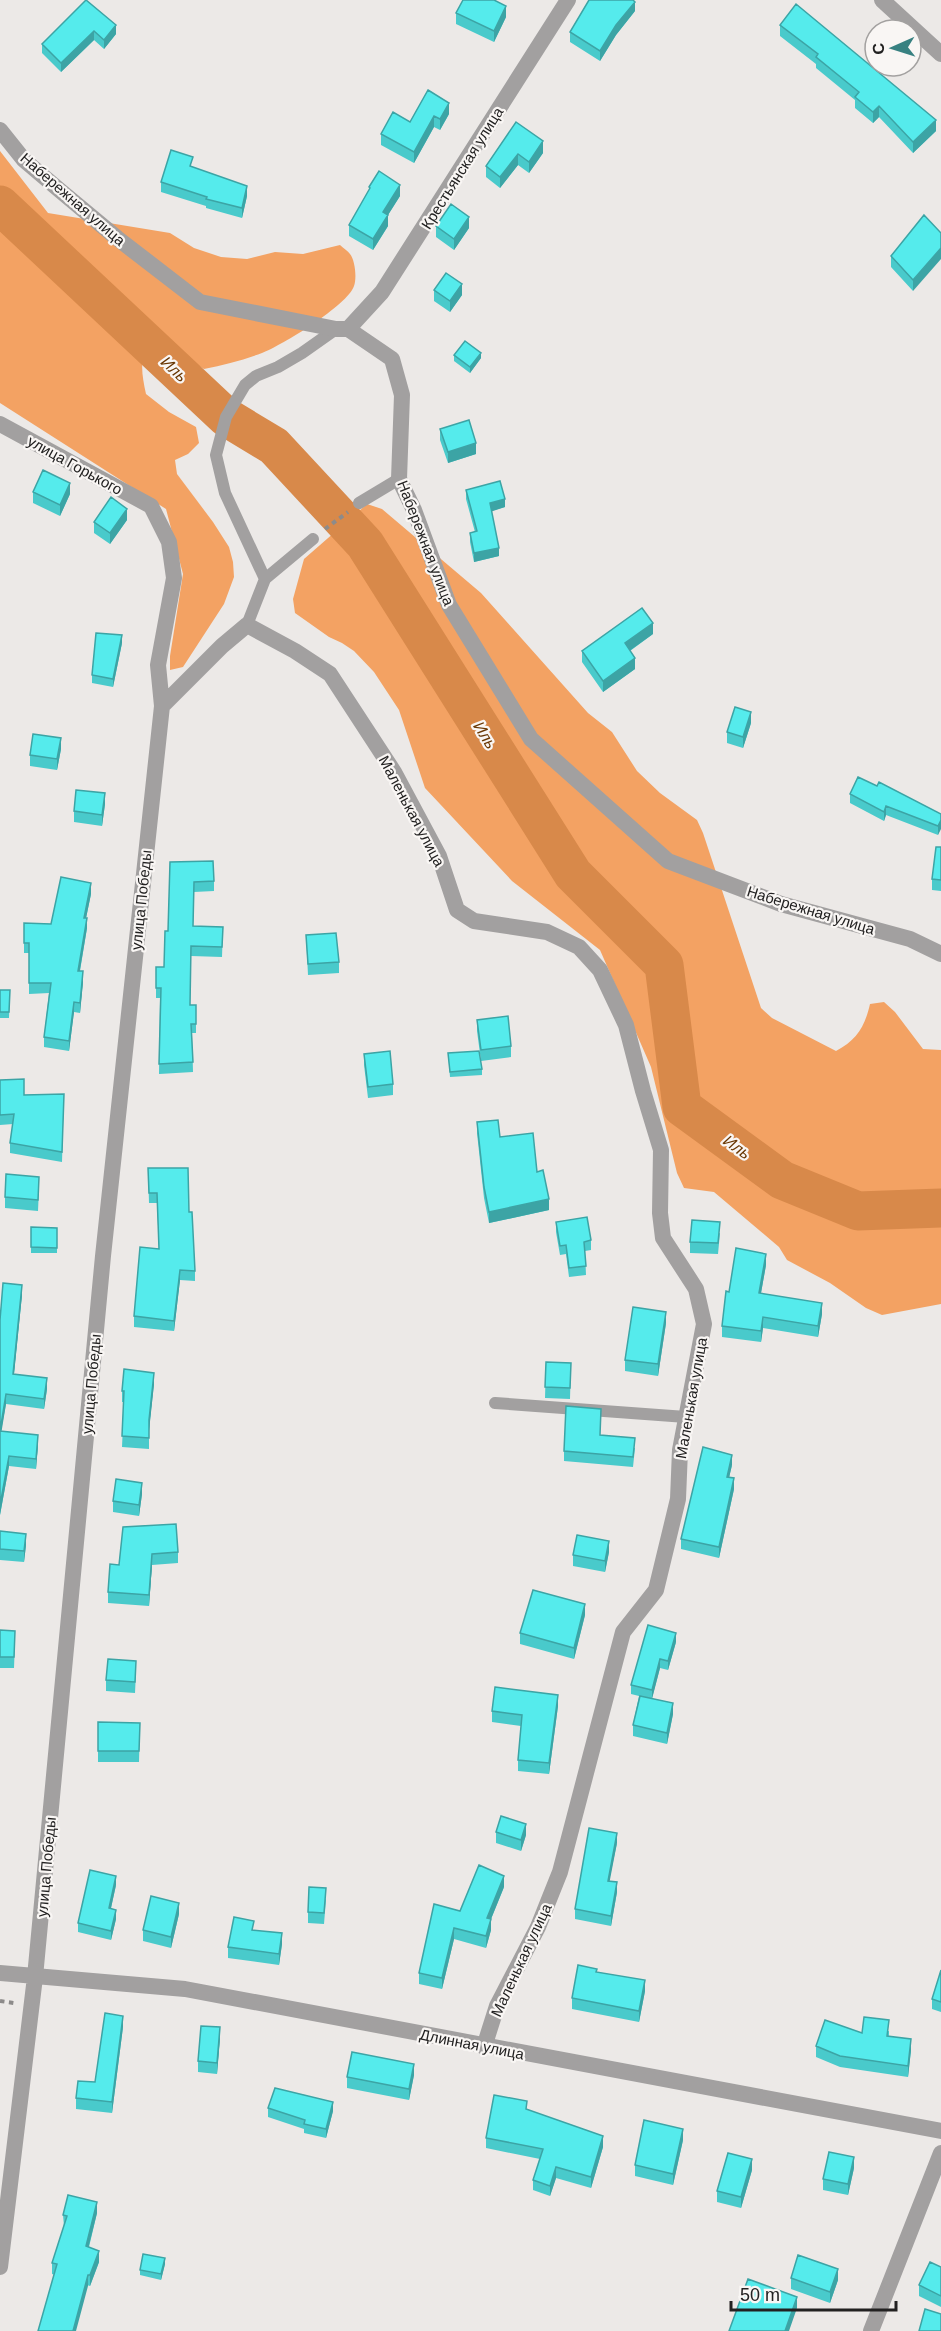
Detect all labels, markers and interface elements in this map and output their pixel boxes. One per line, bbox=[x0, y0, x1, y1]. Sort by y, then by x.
north arrow bbox=[863, 18, 923, 78]
text: С bbox=[870, 42, 887, 55]
street label: Крестьянская улица bbox=[418, 103, 507, 232]
street label: Набережная улица bbox=[17, 149, 129, 249]
water label: Иль bbox=[158, 353, 190, 385]
street label: улица Горького bbox=[25, 432, 125, 498]
street label: Набережная улица bbox=[394, 478, 458, 609]
water label: Иль bbox=[470, 718, 500, 752]
street label: Маленькая улица bbox=[376, 753, 449, 870]
street label: улица Победы bbox=[127, 849, 155, 951]
street label: Набережная улица bbox=[745, 882, 878, 938]
water label: Иль bbox=[720, 1132, 754, 1162]
street label: улица Победы bbox=[78, 1333, 104, 1435]
street label: Маленькая улица bbox=[672, 1335, 710, 1460]
street label: улица Победы bbox=[33, 1816, 59, 1918]
street label: Маленькая улица bbox=[487, 1900, 555, 2019]
street label: Длинная улица bbox=[418, 2026, 526, 2063]
scale bar bbox=[731, 2274, 896, 2312]
text: 50 m bbox=[740, 2285, 780, 2305]

